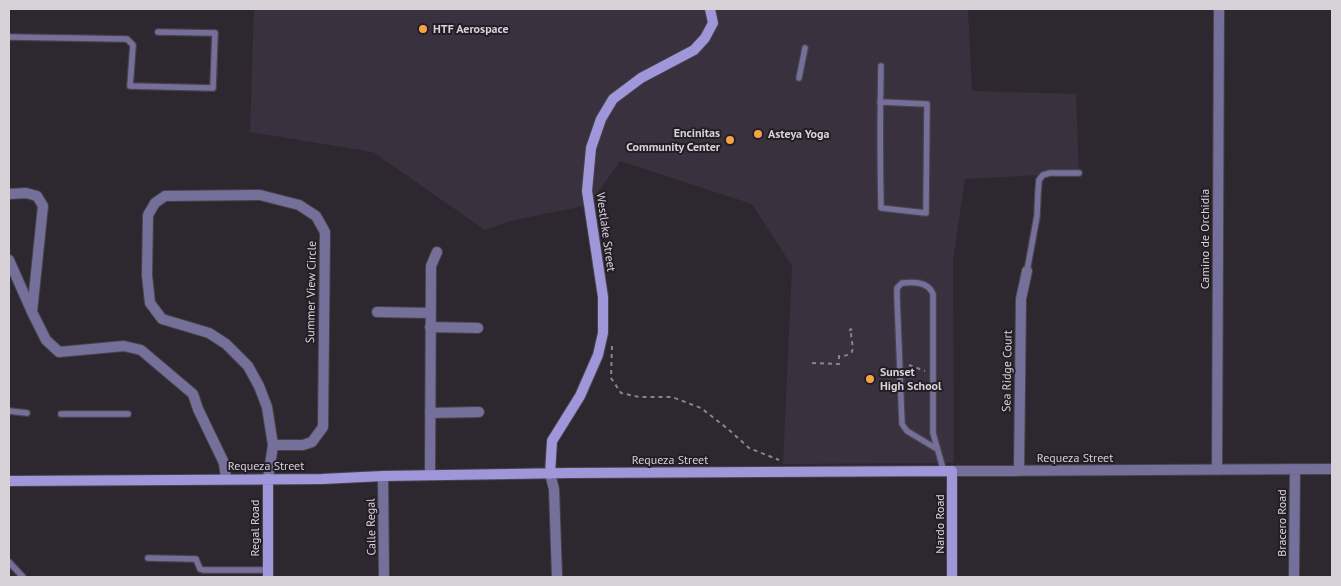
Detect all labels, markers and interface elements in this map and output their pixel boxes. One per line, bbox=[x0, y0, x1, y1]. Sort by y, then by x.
place label: HTF Aerospace bbox=[433, 21, 509, 36]
marker: HTF Aerospace bbox=[417, 23, 429, 35]
place label: Encinitas Community Center bbox=[626, 125, 721, 154]
place label: Asteya Yoga bbox=[768, 126, 829, 141]
marker: Asteya Yoga bbox=[752, 128, 764, 140]
marker: Encinitas Community Center bbox=[724, 134, 736, 146]
street label: Camino de Orchidia bbox=[1197, 189, 1212, 289]
street label: Westlake Street bbox=[594, 191, 619, 272]
street label: Summer View Circle bbox=[302, 241, 319, 343]
street label: Sea Ridge Court bbox=[998, 330, 1015, 412]
place label: Sunset High School bbox=[880, 364, 942, 393]
marker: Sunset High School bbox=[864, 373, 876, 385]
street label: Requeza Street bbox=[1037, 450, 1113, 465]
street label: Requeza Street bbox=[632, 452, 708, 467]
street label: Requeza Street bbox=[228, 458, 304, 473]
street label: Bracero Road bbox=[1274, 489, 1289, 557]
street label: Nardo Road bbox=[932, 494, 947, 554]
street label: Calle Regal bbox=[362, 498, 378, 556]
street label: Regal Road bbox=[247, 499, 262, 557]

